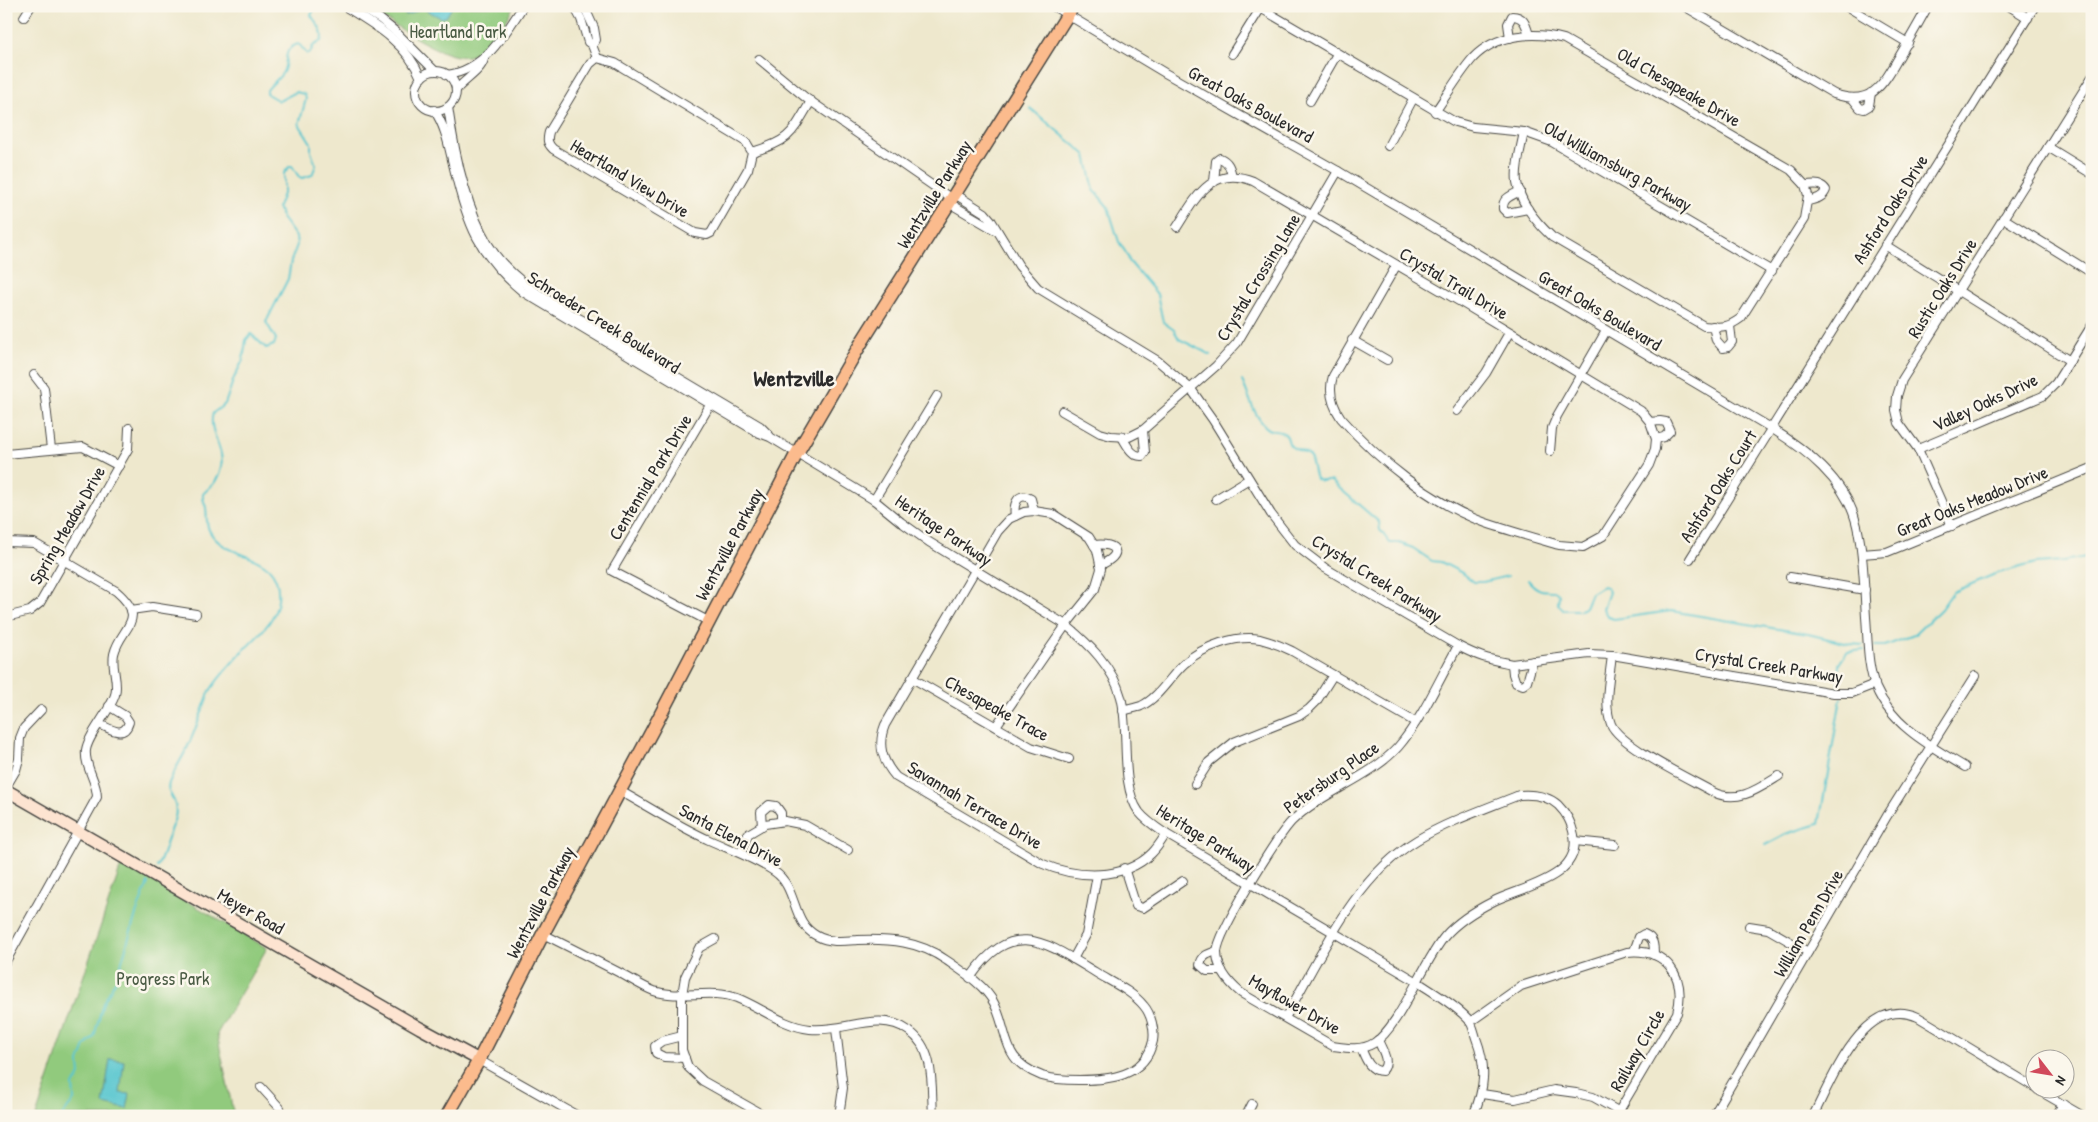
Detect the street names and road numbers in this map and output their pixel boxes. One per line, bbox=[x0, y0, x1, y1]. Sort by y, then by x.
street label: Old Chesapeake Drive bbox=[1613, 41, 1745, 133]
street label: Great Oaks Boulevard bbox=[1184, 59, 1318, 149]
street label: Old Williamsburg Parkway bbox=[1539, 115, 1697, 217]
street label: Heartland View Drive bbox=[566, 133, 694, 223]
street label: Wentzville Parkway bbox=[891, 135, 978, 253]
street label: Ashford Oaks Drive bbox=[1846, 150, 1934, 268]
street label: Crystal Crossing Lane bbox=[1210, 209, 1306, 345]
street label: Rustic Oaks Drive bbox=[1901, 233, 1983, 343]
street label: Crystal Trail Drive bbox=[1395, 241, 1513, 325]
street label: Great Oaks Boulevard bbox=[1534, 263, 1666, 357]
street label: Schroeder Creek Boulevard bbox=[523, 265, 685, 379]
street label: Valley Oaks Drive bbox=[1928, 367, 2042, 437]
street label: Centennial Park Drive bbox=[602, 409, 698, 545]
street label: Ashford Oaks Court bbox=[1673, 424, 1763, 547]
street label: Great Oaks Meadow Drive bbox=[1893, 459, 2051, 543]
street label: Spring Meadow Drive bbox=[23, 461, 111, 589]
street label: Wentzville Parkway bbox=[689, 483, 769, 604]
street label: Heritage Parkway bbox=[890, 488, 998, 572]
street label: Crystal Creek Parkway bbox=[1307, 528, 1447, 628]
street label: Crystal Creek Parkway bbox=[1693, 641, 1845, 689]
street label: Chesapeake Trace bbox=[940, 669, 1054, 747]
street label: Petersburg Place bbox=[1278, 735, 1384, 819]
street label: Savannah Terrace Drive bbox=[903, 755, 1047, 855]
street label: Santa Elena Drive bbox=[675, 797, 787, 873]
street label: Heritage Parkway bbox=[1152, 798, 1261, 879]
street label: Wentzville Parkway bbox=[500, 841, 580, 962]
street label: William Penn Drive bbox=[1767, 865, 1849, 981]
street label: Meyer Road bbox=[213, 882, 289, 940]
street label: Mayflower Drive bbox=[1244, 968, 1346, 1040]
street label: Railway Circle bbox=[1603, 1004, 1671, 1096]

